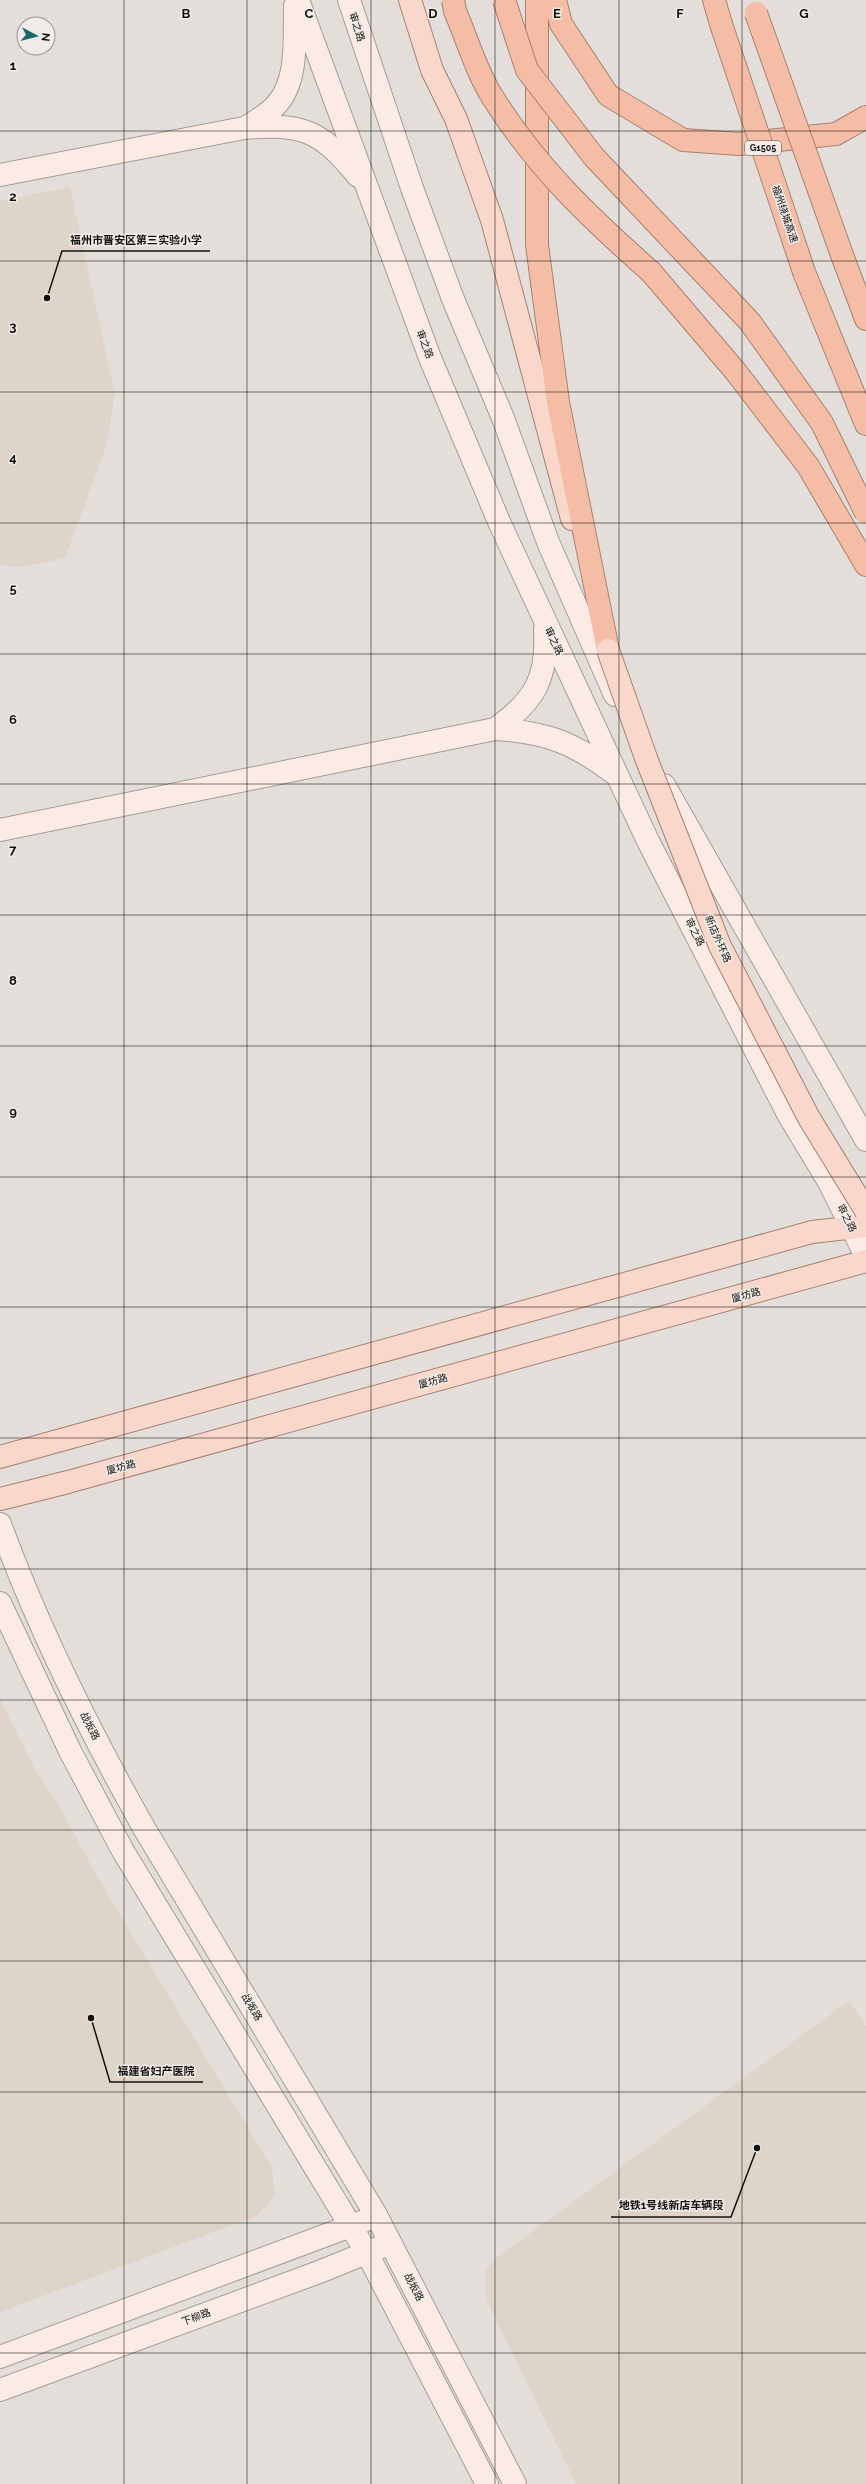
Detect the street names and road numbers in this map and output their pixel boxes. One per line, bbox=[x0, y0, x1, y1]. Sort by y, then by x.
street label: 审之路 bbox=[347, 11, 367, 43]
road number: G1505 bbox=[745, 141, 781, 155]
street label: 福州绕城高速 bbox=[770, 184, 800, 244]
street label: 审之路 bbox=[414, 328, 436, 360]
street label: 审之路 bbox=[543, 625, 565, 657]
street label: 新店外环路 bbox=[703, 914, 733, 964]
street label: 审之路 bbox=[683, 916, 707, 948]
street label: 审之路 bbox=[835, 1202, 859, 1234]
street label: 厦坊路 bbox=[730, 1286, 762, 1304]
street label: 厦坊路 bbox=[417, 1372, 449, 1390]
street label: 厦坊路 bbox=[105, 1458, 137, 1476]
street label: 战坂路 bbox=[78, 1710, 102, 1742]
street label: 战坂路 bbox=[240, 1991, 264, 2023]
street label: 战坂路 bbox=[402, 2271, 426, 2303]
street label: 下柳路 bbox=[180, 2307, 212, 2327]

